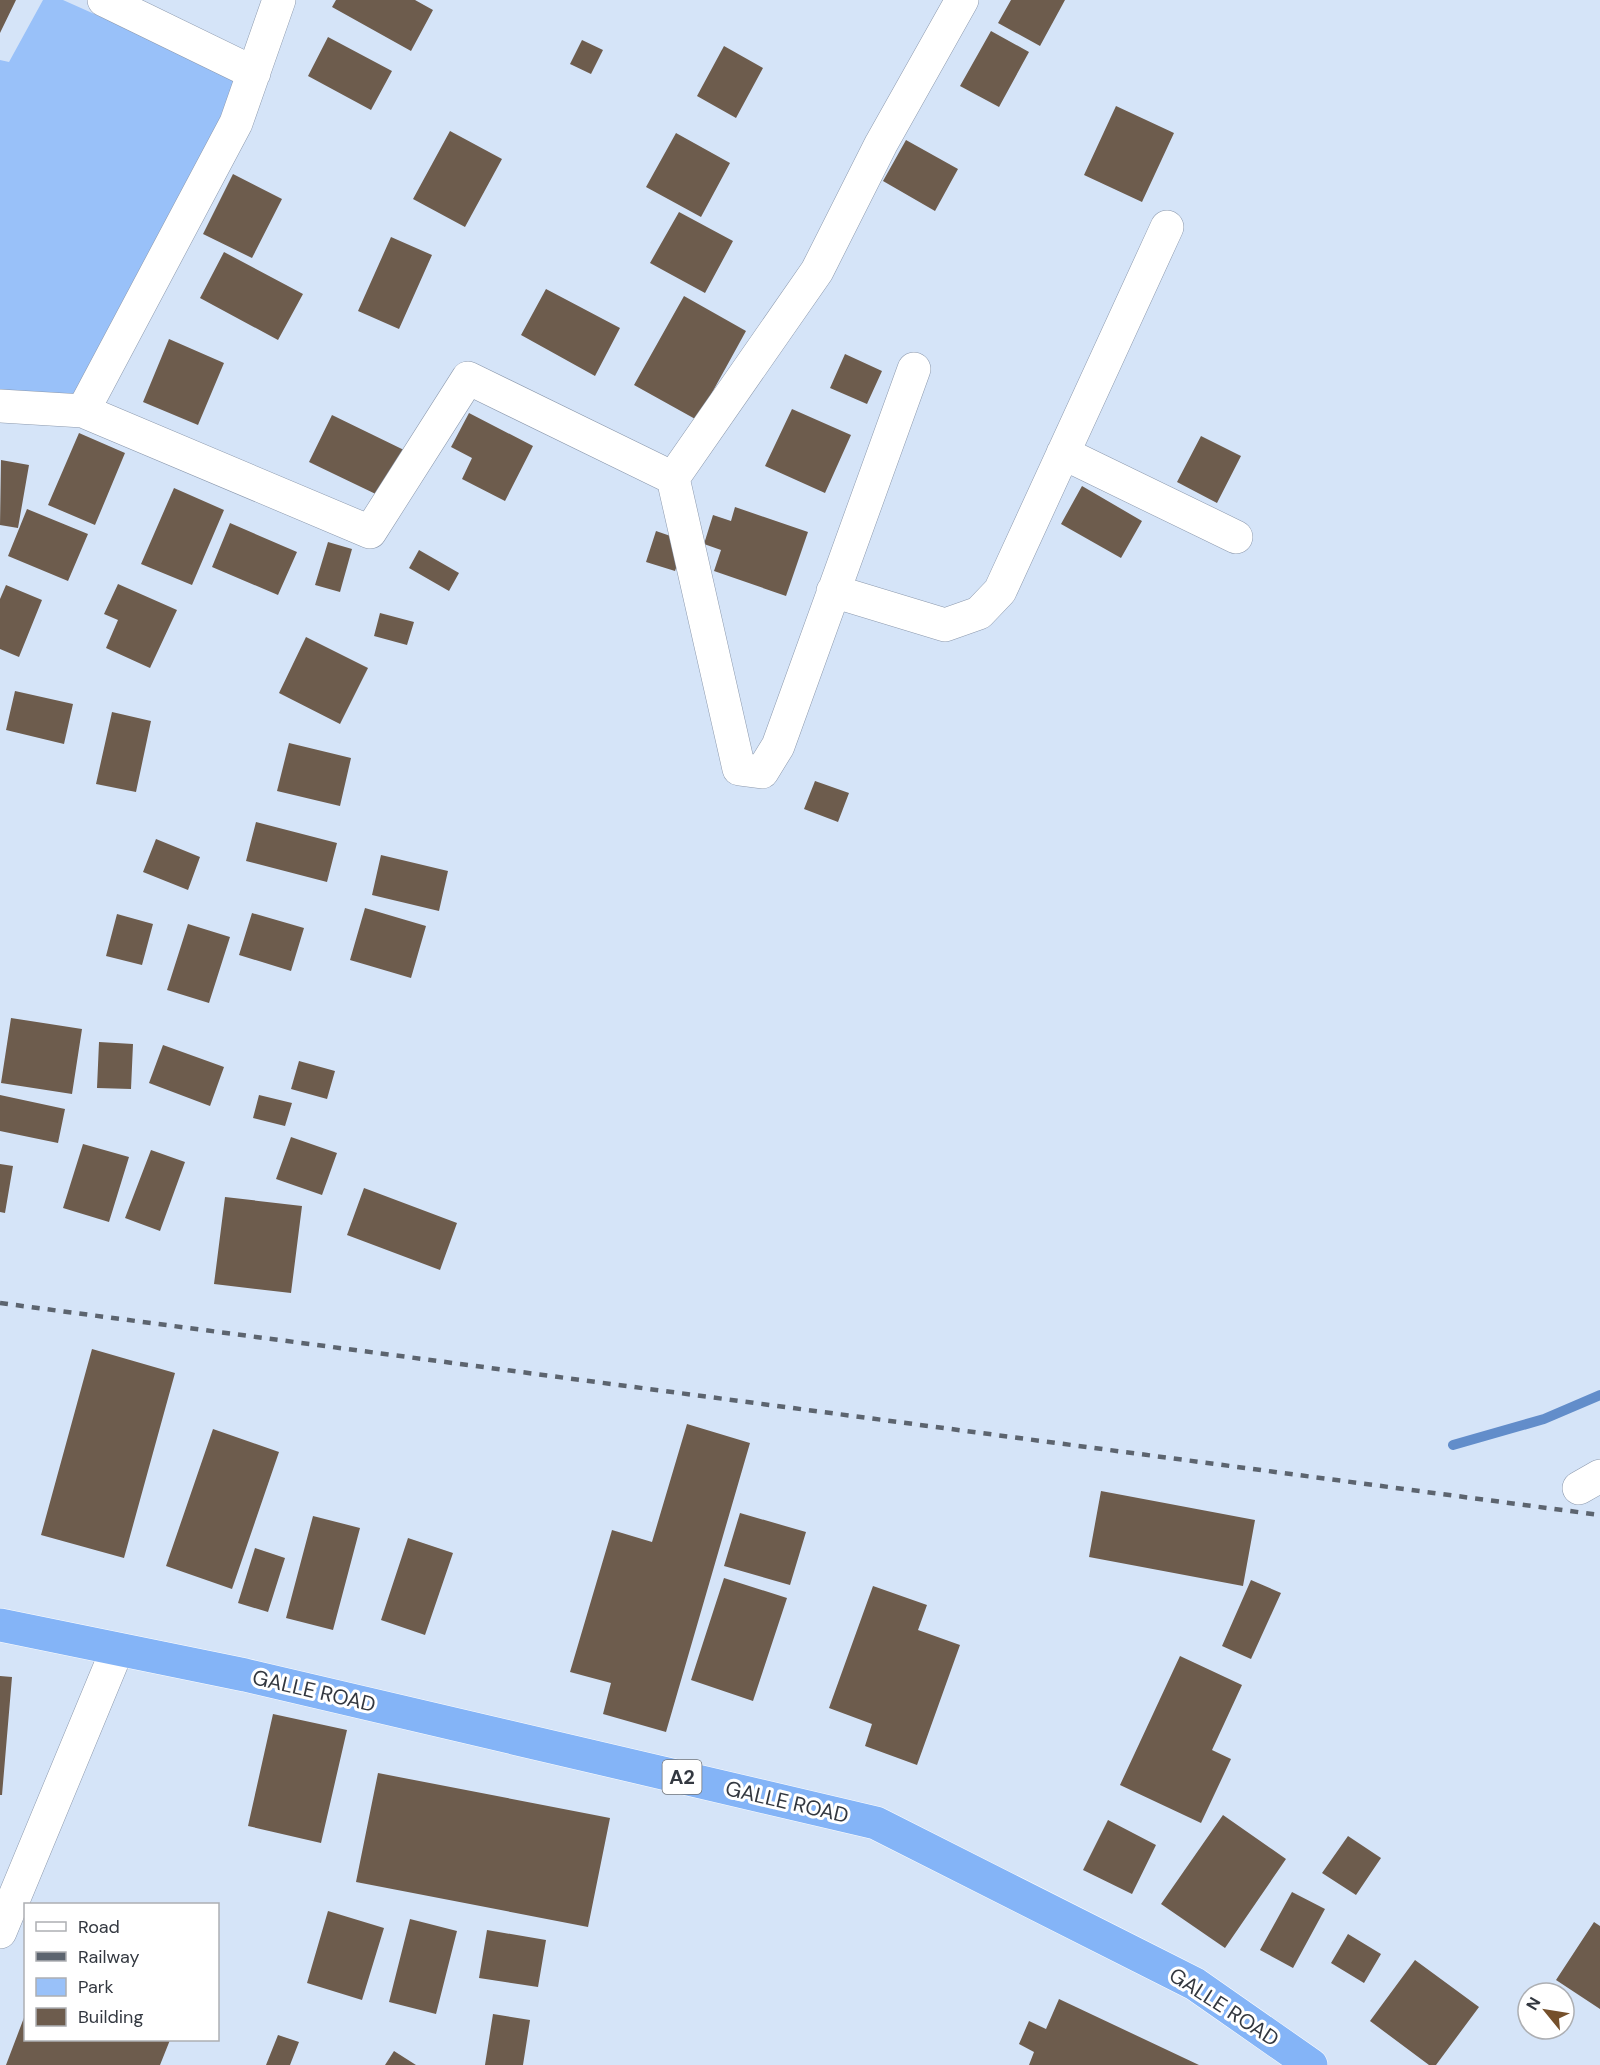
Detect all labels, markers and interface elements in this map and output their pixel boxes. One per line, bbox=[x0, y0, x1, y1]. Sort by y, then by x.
street label: GALLE ROAD bbox=[250, 1663, 378, 1719]
road number: A2 bbox=[662, 1760, 702, 1794]
street label: GALLE ROAD bbox=[723, 1774, 851, 1830]
legend bbox=[24, 1903, 219, 2041]
text: Road bbox=[78, 1915, 120, 1939]
text: Railway bbox=[78, 1945, 140, 1969]
street label: GALLE ROAD bbox=[1164, 1961, 1284, 2053]
text: Park bbox=[78, 1975, 114, 1999]
north arrow bbox=[1516, 1981, 1576, 2041]
text: N bbox=[1521, 1993, 1545, 2014]
text: Building bbox=[78, 2005, 143, 2029]

